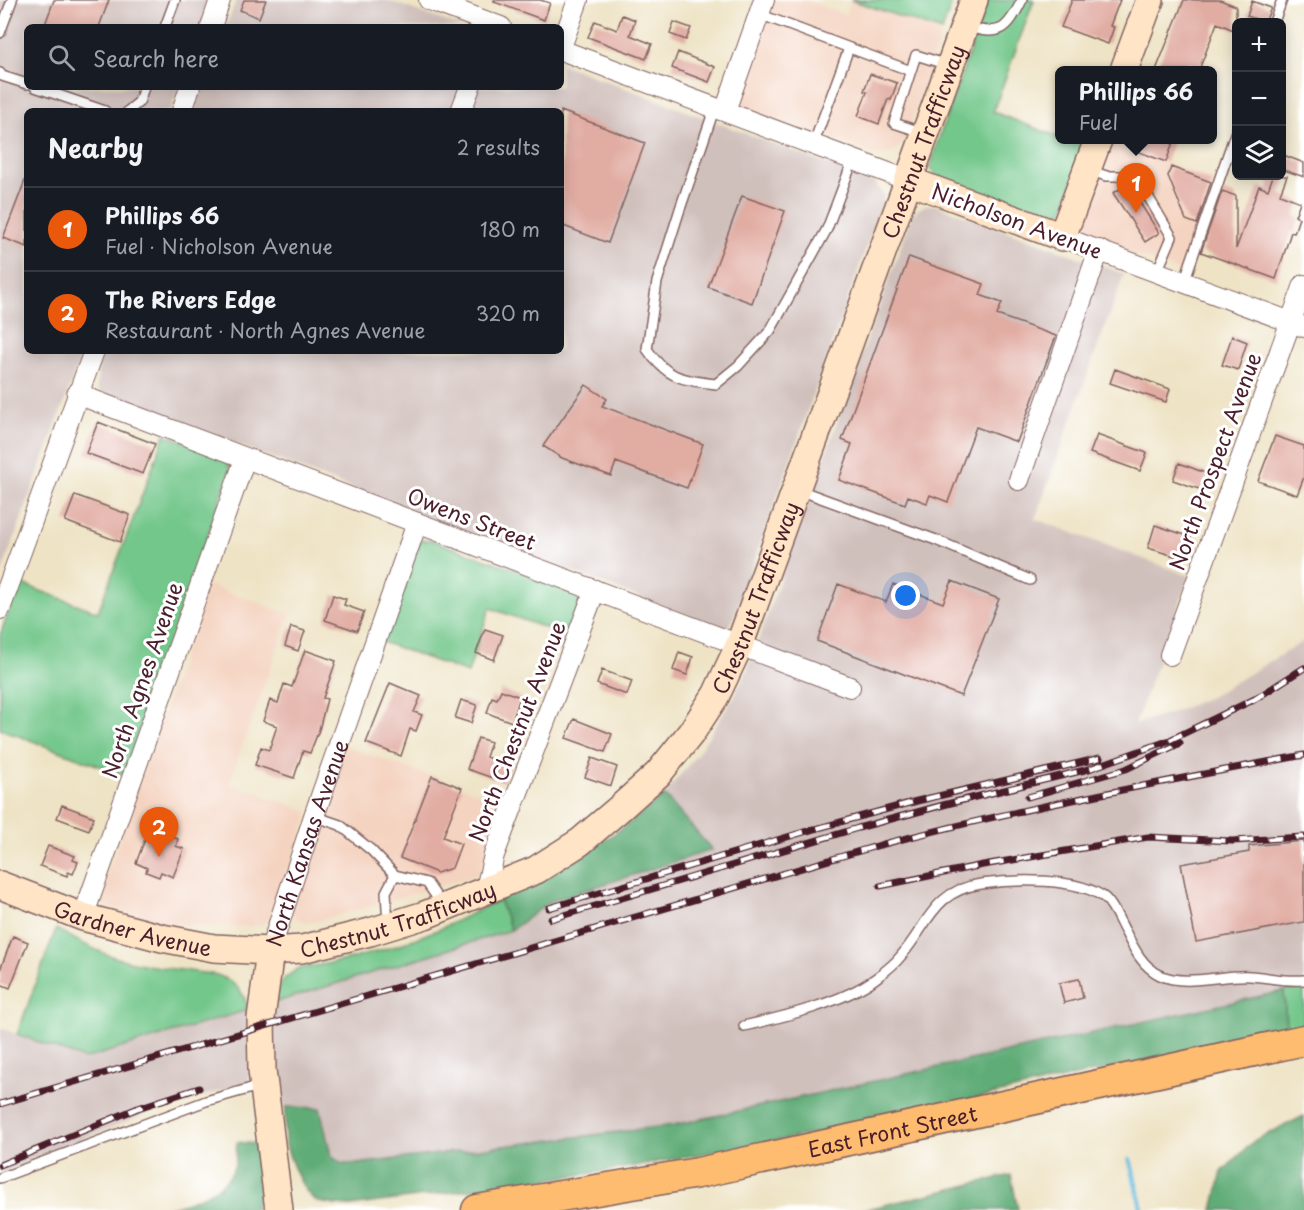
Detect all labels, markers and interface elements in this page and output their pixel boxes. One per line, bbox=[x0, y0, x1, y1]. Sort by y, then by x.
map controls bbox=[1232, 18, 1286, 180]
button: + bbox=[1232, 18, 1286, 72]
search box bbox=[24, 24, 564, 90]
street label: Chestnut Trafficway bbox=[873, 40, 972, 243]
icon: search bbox=[45, 41, 78, 74]
text: Search here bbox=[93, 41, 219, 74]
popup bbox=[1055, 66, 1217, 144]
button: − bbox=[1232, 72, 1286, 126]
text: Phillips 66 bbox=[1079, 74, 1193, 107]
text: Fuel bbox=[1079, 107, 1118, 137]
button: layers bbox=[1232, 126, 1286, 180]
text: Nearby bbox=[48, 128, 143, 167]
text: 2 results bbox=[457, 132, 540, 162]
pin: 1 bbox=[1116, 164, 1156, 213]
street label: Nicholson Avenue bbox=[927, 174, 1107, 266]
text: Phillips 66 bbox=[105, 198, 219, 231]
text: 1 bbox=[63, 214, 72, 244]
text: 180 m bbox=[480, 214, 540, 244]
text: Fuel · Nicholson Avenue bbox=[105, 231, 333, 261]
text: The Rivers Edge bbox=[105, 282, 276, 315]
text: 2 bbox=[60, 298, 75, 328]
text: 320 m bbox=[476, 298, 540, 328]
text: Restaurant · North Agnes Avenue bbox=[105, 315, 425, 345]
street label: North Prospect Avenue bbox=[1160, 348, 1268, 574]
street label: Owens Street bbox=[403, 479, 541, 557]
street label: Chestnut Trafficway bbox=[703, 497, 806, 699]
street label: North Agnes Avenue bbox=[92, 578, 190, 782]
your location bbox=[891, 581, 920, 610]
street label: North Chestnut Avenue bbox=[459, 616, 573, 846]
street label: North Kansas Avenue bbox=[257, 735, 356, 950]
pin: 2 bbox=[140, 808, 178, 857]
street label: Chestnut Trafficway bbox=[296, 872, 500, 965]
street label: Gardner Avenue bbox=[49, 891, 214, 963]
street label: East Front Street bbox=[805, 1096, 980, 1164]

